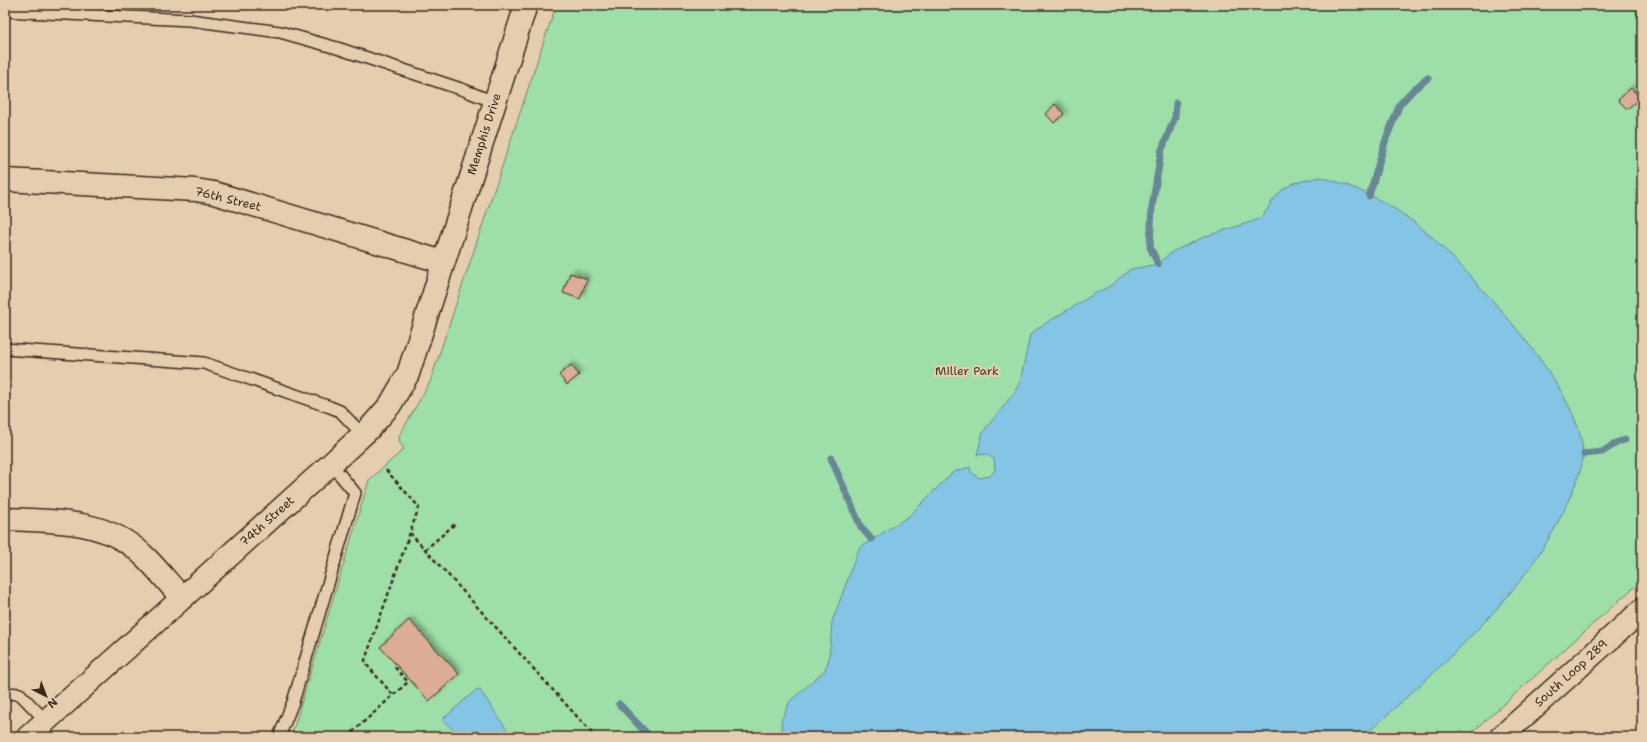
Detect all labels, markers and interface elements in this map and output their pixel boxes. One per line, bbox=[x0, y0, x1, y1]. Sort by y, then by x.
street label: Memphis Drive bbox=[463, 91, 505, 177]
street label: 76th Street bbox=[193, 183, 263, 215]
park label: Miller Park bbox=[935, 363, 999, 379]
street label: 74th Street bbox=[236, 492, 298, 550]
street label: South Loop 289 bbox=[1531, 636, 1611, 710]
north arrow bbox=[26, 676, 66, 716]
text: N bbox=[44, 695, 61, 712]

